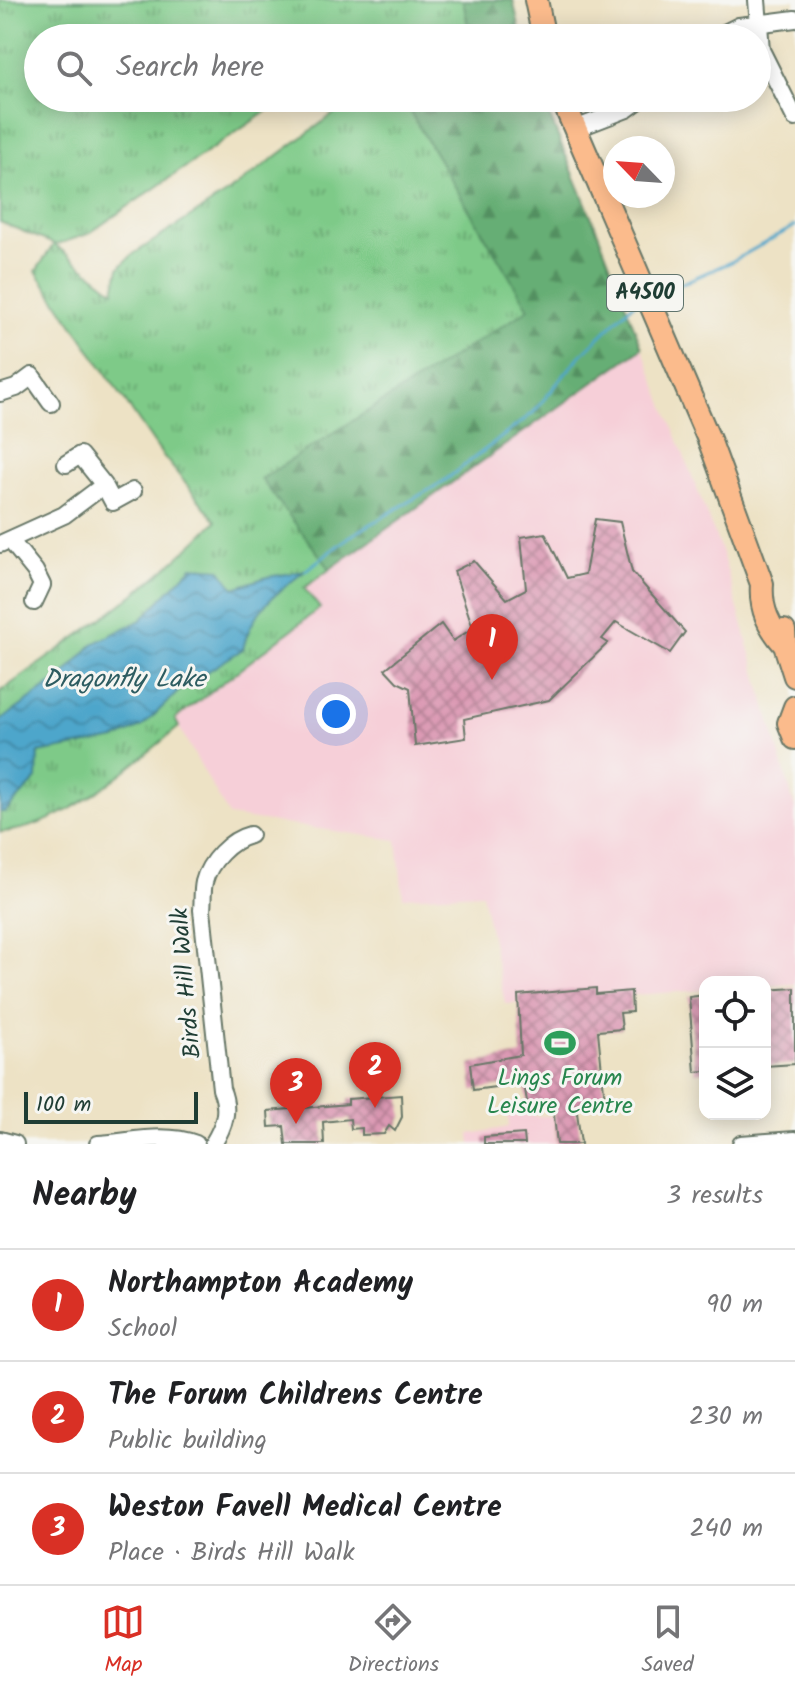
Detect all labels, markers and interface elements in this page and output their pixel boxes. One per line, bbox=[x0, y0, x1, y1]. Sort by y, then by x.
search box bbox=[24, 24, 771, 112]
text: Search here bbox=[116, 44, 264, 92]
icon: search bbox=[52, 46, 96, 90]
north arrow bbox=[603, 136, 675, 208]
road number: A4500 bbox=[607, 275, 683, 311]
pin: 1 bbox=[466, 614, 518, 680]
water label: Dragonfly Lake bbox=[43, 659, 208, 701]
your location bbox=[316, 694, 356, 734]
street label: Birds Hill Walk bbox=[161, 905, 213, 1060]
map controls bbox=[699, 976, 771, 1120]
button: locate bbox=[699, 976, 771, 1048]
sports icon: Lings Forum Leisure Centre bbox=[543, 1026, 577, 1060]
pin: 2 bbox=[349, 1042, 401, 1108]
button: layers bbox=[699, 1048, 771, 1120]
pin: 3 bbox=[270, 1058, 322, 1124]
place label: Lings Forum Leisure Centre bbox=[487, 1059, 633, 1126]
scale bar bbox=[24, 1088, 198, 1124]
text: 100 m bbox=[36, 1088, 91, 1123]
text: Nearby bbox=[32, 1169, 137, 1223]
text: 3 results bbox=[666, 1175, 763, 1217]
text: Northampton Academy bbox=[108, 1260, 413, 1308]
text: 1 bbox=[54, 1284, 62, 1326]
text: 90 m bbox=[706, 1284, 763, 1326]
text: School bbox=[108, 1308, 177, 1350]
text: The Forum Childrens Centre bbox=[108, 1372, 483, 1420]
text: 2 bbox=[50, 1396, 66, 1438]
text: 230 m bbox=[689, 1396, 763, 1438]
text: Public building bbox=[108, 1420, 267, 1462]
text: Weston Favell Medical Centre bbox=[108, 1484, 502, 1532]
text: 3 bbox=[51, 1508, 65, 1550]
text: 240 m bbox=[689, 1508, 763, 1550]
text: Place · Birds Hill Walk bbox=[108, 1532, 355, 1574]
tab: Map bbox=[101, 1600, 145, 1683]
tab: Directions bbox=[348, 1600, 439, 1683]
tab: Saved bbox=[642, 1600, 694, 1683]

